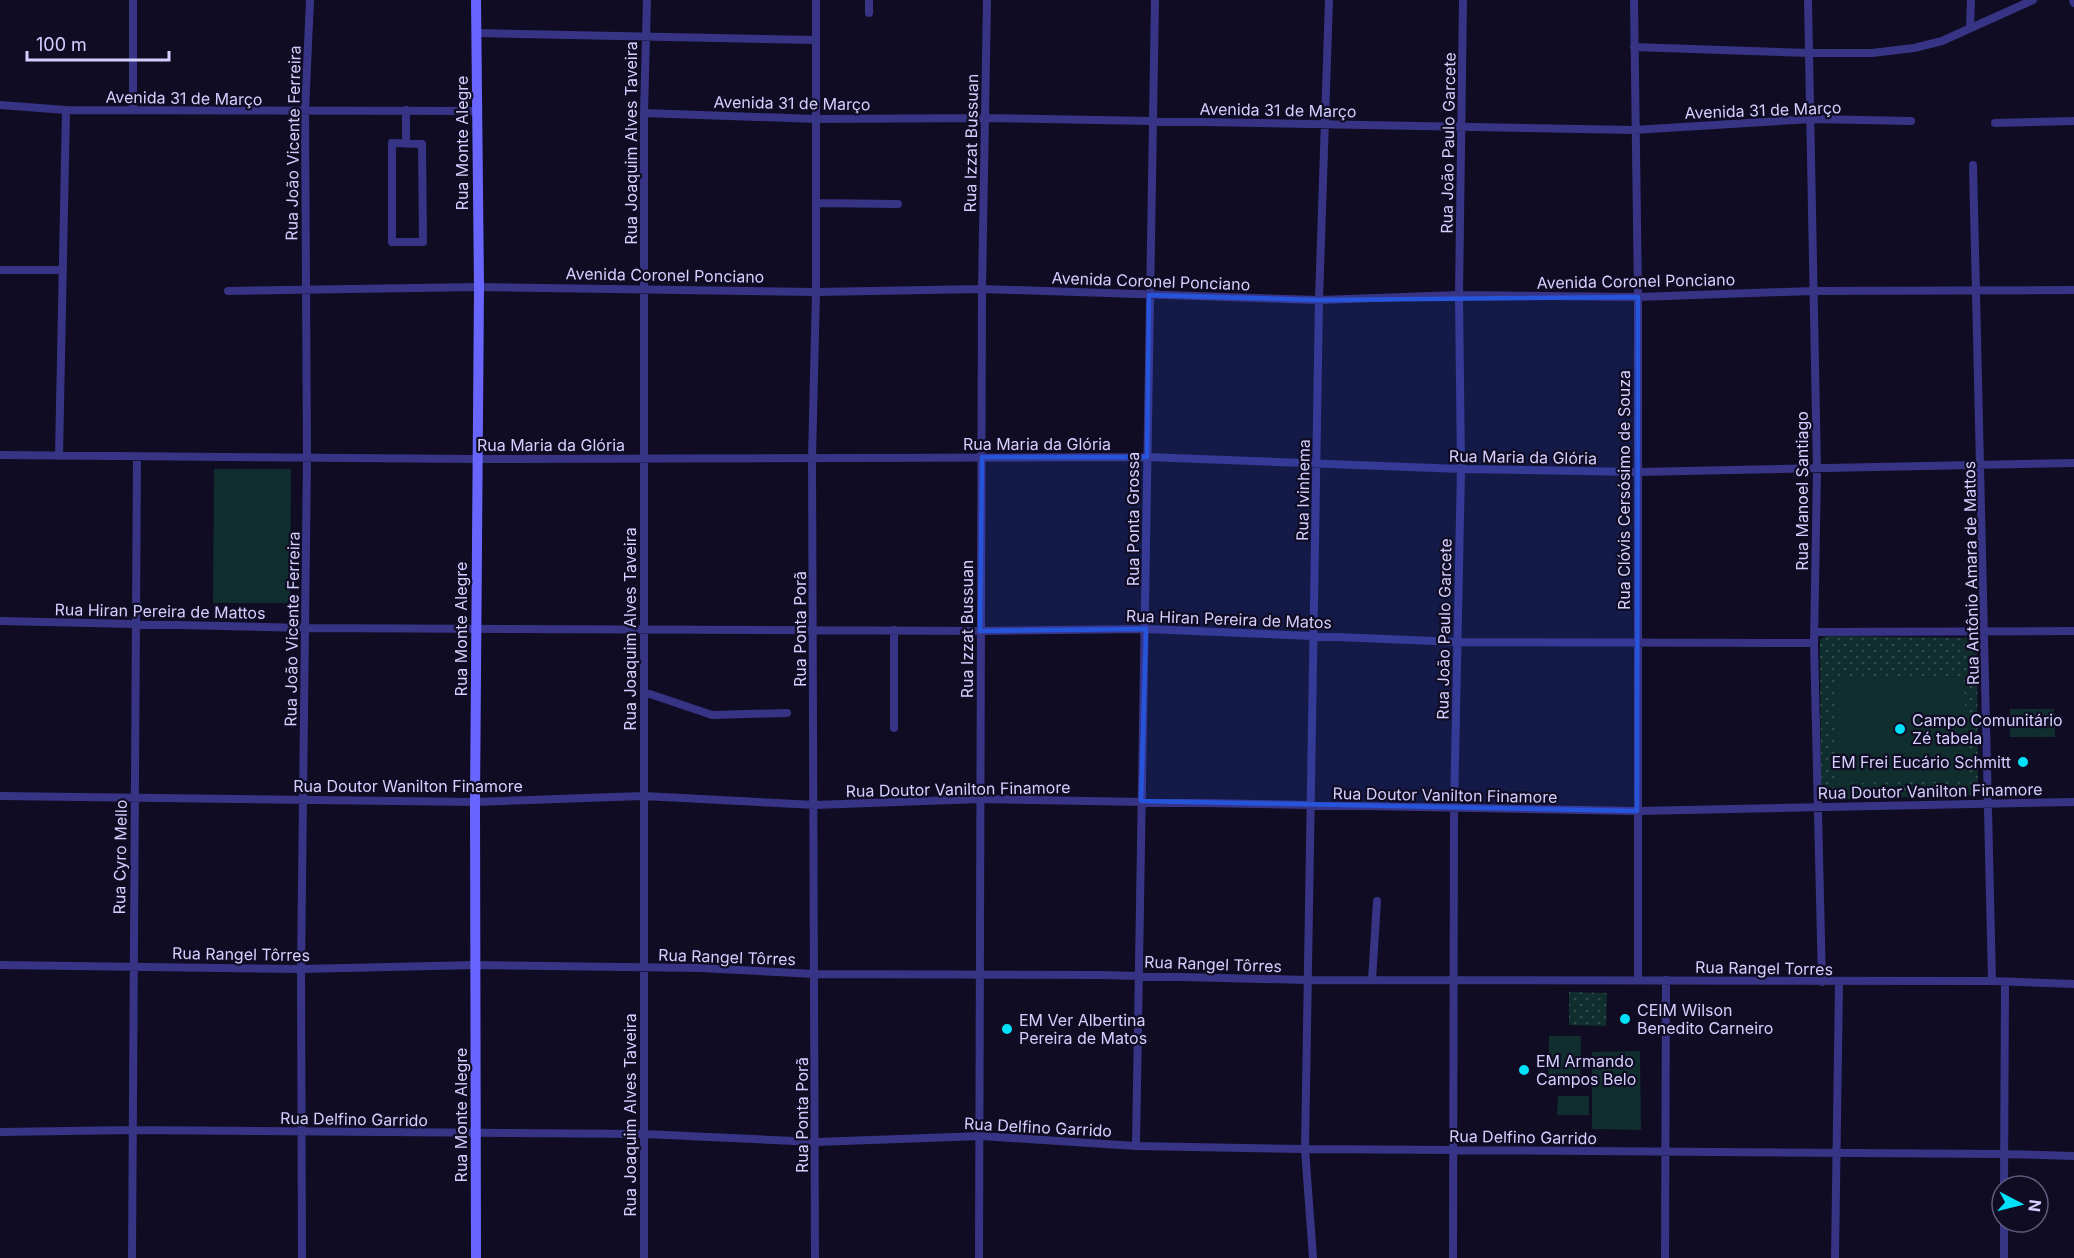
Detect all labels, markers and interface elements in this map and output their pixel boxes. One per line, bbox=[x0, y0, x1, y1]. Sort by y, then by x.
scale bar bbox=[27, 24, 170, 62]
text: 100 m bbox=[36, 34, 87, 55]
street label: Rua Joaquim Alves Taveira bbox=[621, 41, 641, 245]
street label: Rua João Vicente Ferreira bbox=[281, 45, 305, 241]
street label: Rua João Paulo Garcete bbox=[1436, 52, 1460, 234]
street label: Rua Izzat Bussuan bbox=[960, 74, 982, 212]
street label: Rua Monte Alegre bbox=[452, 76, 472, 210]
street label: Avenida 31 de Março bbox=[105, 87, 263, 109]
street label: Avenida 31 de Março bbox=[713, 92, 871, 114]
street label: Avenida 31 de Março bbox=[1684, 97, 1842, 123]
street label: Avenida 31 de Março bbox=[1199, 99, 1357, 121]
street label: Avenida Coronel Ponciano bbox=[566, 263, 764, 287]
street label: Avenida Coronel Ponciano bbox=[1051, 268, 1251, 294]
street label: Avenida Coronel Ponciano bbox=[1537, 269, 1735, 293]
street label: Rua Clóvis Cersósimo de Souza bbox=[1614, 370, 1634, 610]
street label: Rua Manoel Santiago bbox=[1792, 411, 1812, 571]
street label: Rua Maria da Glória bbox=[963, 434, 1111, 454]
street label: Rua Maria da Glória bbox=[477, 435, 625, 455]
street label: Rua Ivinhema bbox=[1292, 439, 1314, 541]
street label: Rua Maria da Glória bbox=[1449, 446, 1597, 468]
street label: Rua Ponta Grossa bbox=[1123, 452, 1143, 586]
street label: Rua Antônio Amara de Mattos bbox=[1959, 461, 1983, 685]
street label: Rua Joaquim Alves Taveira bbox=[620, 527, 640, 731]
street label: Rua João Vicente Ferreira bbox=[280, 531, 304, 727]
street label: Rua João Paulo Garcete bbox=[1432, 538, 1456, 720]
street label: Rua Izzat Bussuan bbox=[957, 560, 977, 698]
street label: Rua Monte Alegre bbox=[451, 562, 471, 696]
street label: Rua Ponta Porã bbox=[790, 571, 810, 687]
street label: Rua Hiran Pereira de Mattos bbox=[54, 599, 266, 623]
street label: Rua Hiran Pereira de Matos bbox=[1126, 605, 1332, 633]
place label: Campo Comunitário Zé tabela bbox=[1912, 710, 2063, 748]
marker: Campo Comunitário Zé tabela bbox=[1893, 722, 1907, 736]
place label: EM Frei Eucário Schmitt bbox=[1832, 752, 2011, 772]
marker: EM Frei Eucário Schmitt bbox=[2016, 755, 2030, 769]
street label: Rua Doutor Wanilton Finamore bbox=[293, 776, 523, 796]
street label: Rua Doutor Vanilton Finamore bbox=[845, 777, 1071, 801]
street label: Rua Doutor Vanilton Finamore bbox=[1817, 779, 2043, 803]
street label: Rua Doutor Vanilton Finamore bbox=[1332, 783, 1558, 807]
street label: Rua Cyro Mello bbox=[109, 799, 131, 915]
street label: Rua Rangel Tôrres bbox=[172, 943, 310, 965]
street label: Rua Rangel Tôrres bbox=[658, 945, 796, 969]
street label: Rua Rangel Tôrres bbox=[1144, 952, 1282, 976]
street label: Rua Rangel Torres bbox=[1695, 957, 1833, 979]
place label: CEIM Wilson Benedito Carneiro bbox=[1637, 1000, 1773, 1038]
place label: EM Ver Albertina Pereira de Matos bbox=[1019, 1010, 1147, 1048]
marker: CEIM Wilson Benedito Carneiro bbox=[1618, 1012, 1632, 1026]
street label: Rua Joaquim Alves Taveira bbox=[620, 1013, 640, 1217]
marker: EM Ver Albertina Pereira de Matos bbox=[1000, 1022, 1014, 1036]
street label: Rua Monte Alegre bbox=[451, 1048, 471, 1182]
place label: EM Armando Campos Belo bbox=[1536, 1051, 1636, 1089]
street label: Rua Ponta Porã bbox=[792, 1057, 812, 1173]
marker: EM Armando Campos Belo bbox=[1517, 1063, 1531, 1077]
street label: Rua Delfino Garrido bbox=[280, 1108, 428, 1130]
street label: Rua Delfino Garrido bbox=[964, 1113, 1112, 1141]
street label: Rua Delfino Garrido bbox=[1449, 1126, 1597, 1148]
north arrow bbox=[1990, 1174, 2050, 1234]
text: N bbox=[2024, 1199, 2046, 1213]

